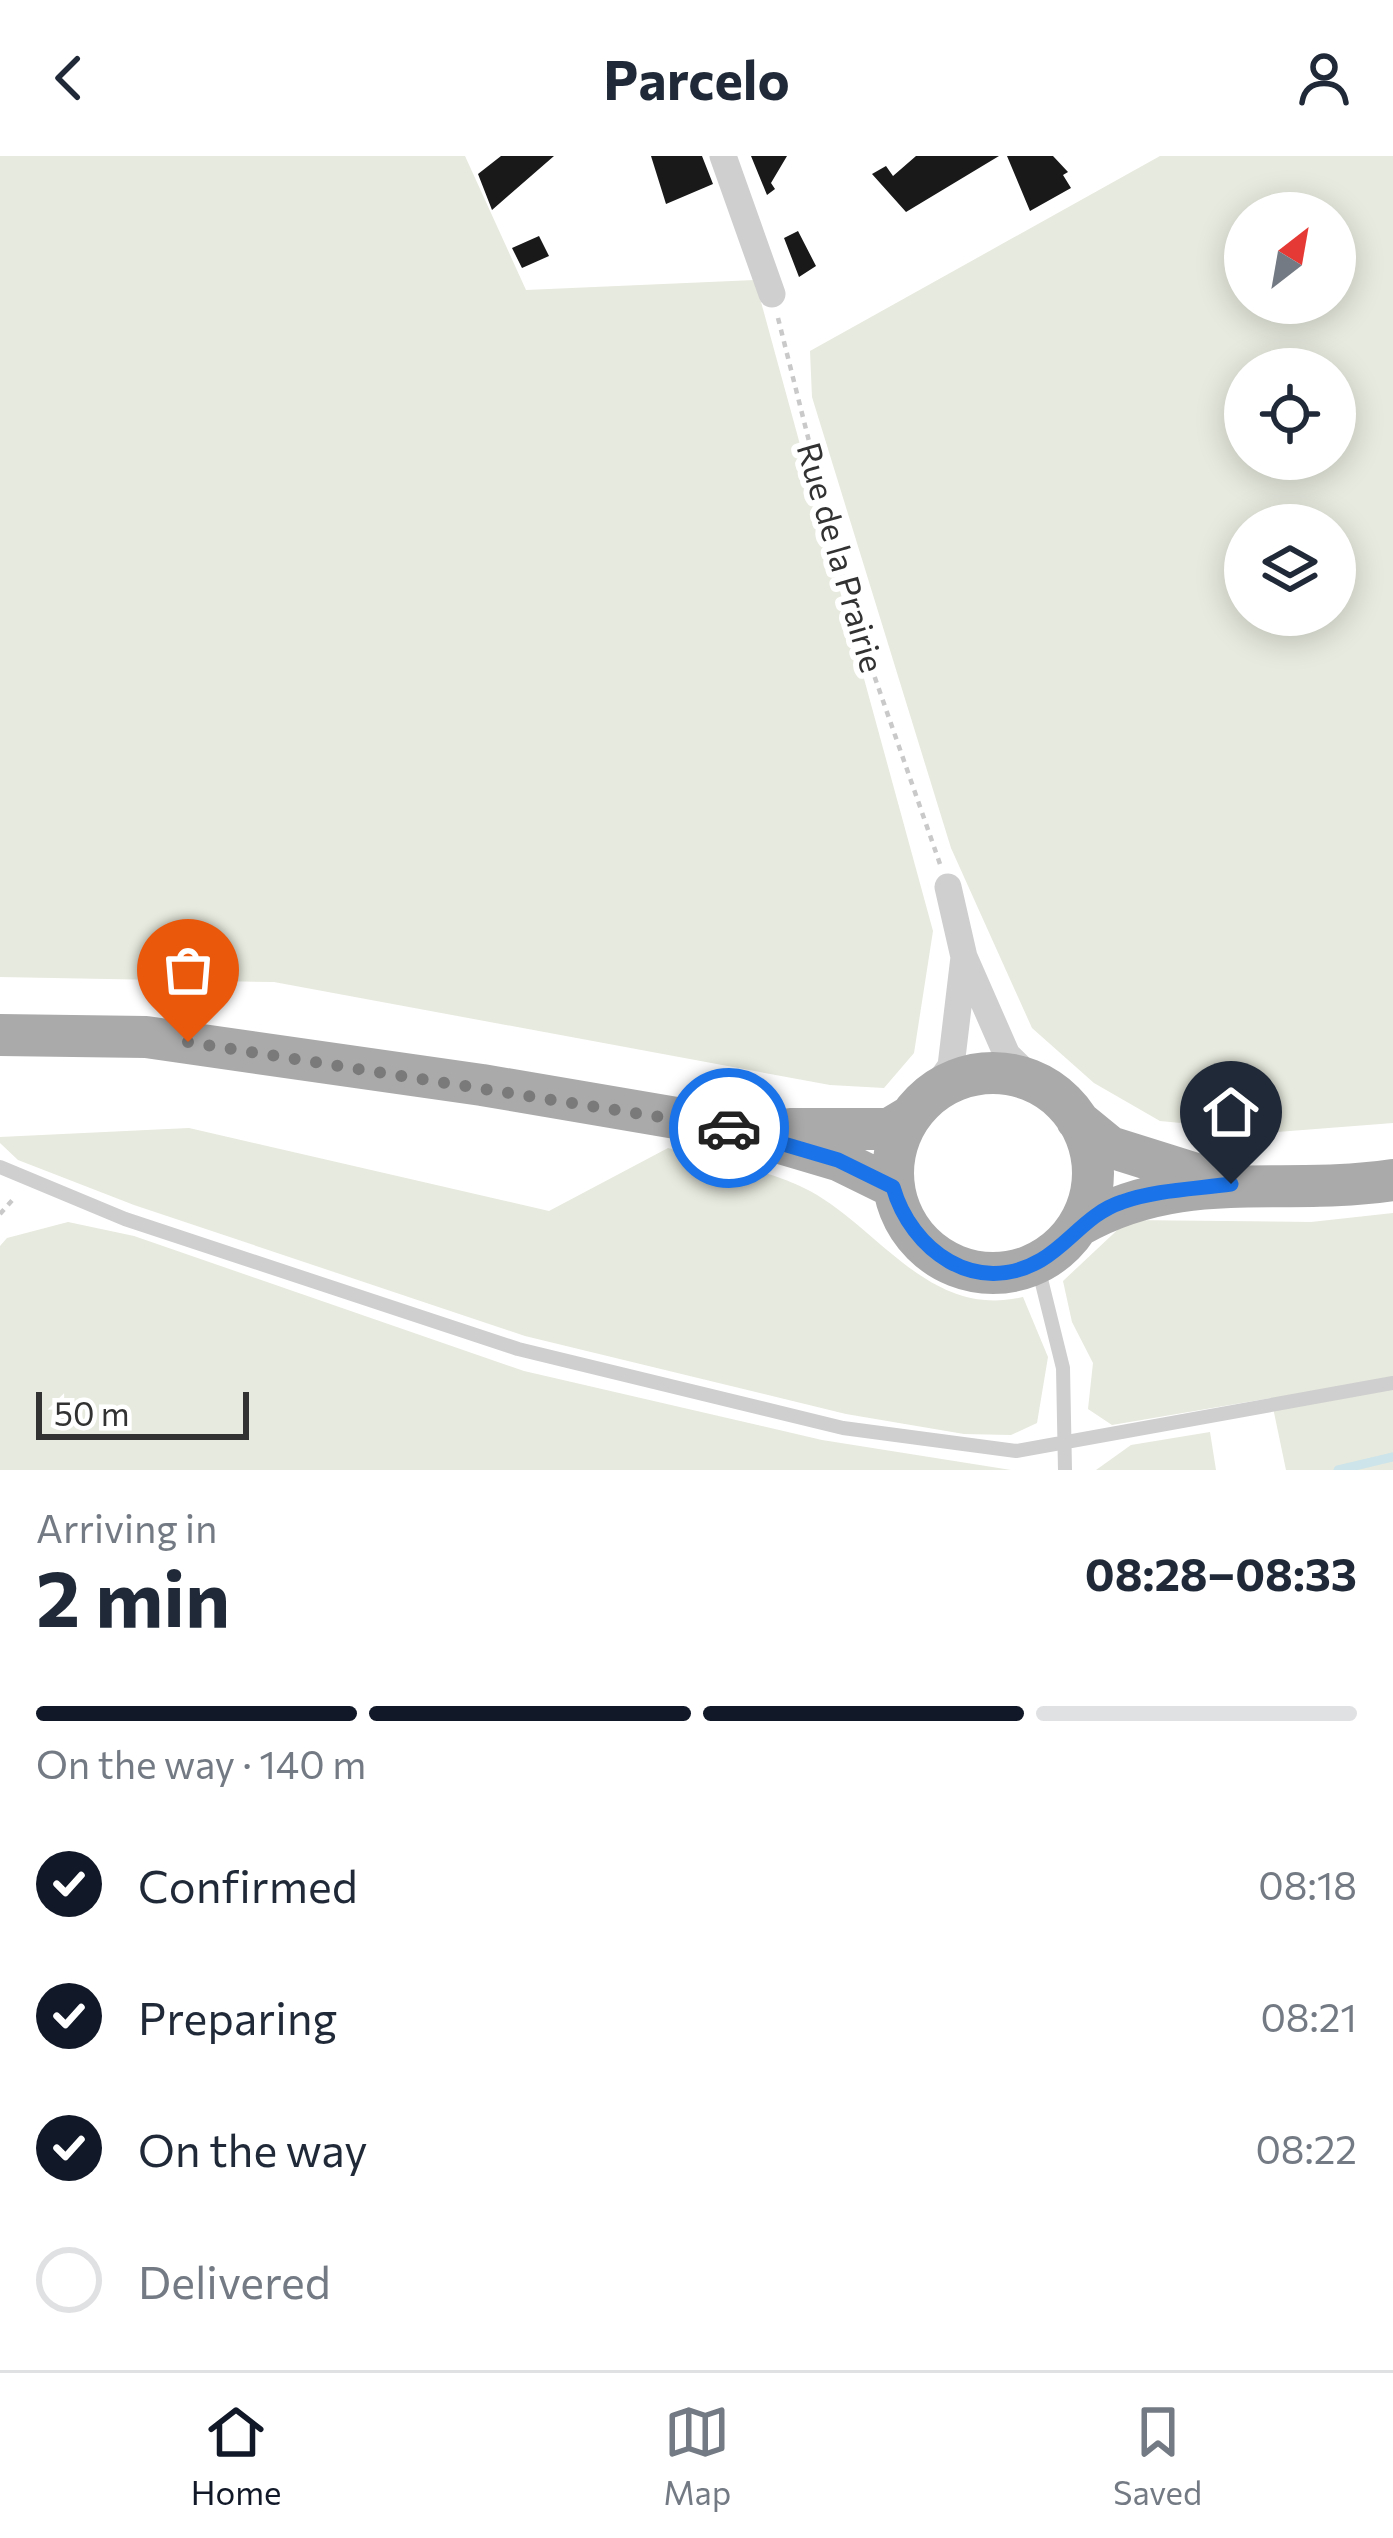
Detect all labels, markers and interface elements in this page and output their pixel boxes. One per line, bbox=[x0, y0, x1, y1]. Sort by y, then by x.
icon: back bbox=[36, 45, 102, 111]
text: Parcelo bbox=[603, 45, 790, 111]
icon: person bbox=[1291, 45, 1357, 111]
north arrow bbox=[1224, 192, 1356, 324]
map controls bbox=[1224, 192, 1356, 636]
button: locate bbox=[1224, 348, 1356, 480]
street label: Rue de la Prairie bbox=[790, 437, 894, 677]
button: layers bbox=[1224, 504, 1356, 636]
pin bbox=[137, 919, 239, 1042]
icon: bag bbox=[155, 937, 221, 1003]
pin bbox=[1180, 1061, 1282, 1184]
courier bbox=[669, 1068, 789, 1188]
icon: home bbox=[1198, 1079, 1264, 1145]
icon: car bbox=[696, 1095, 762, 1161]
scale bar bbox=[36, 1386, 249, 1439]
text: 50 m bbox=[54, 1392, 130, 1433]
text: Arriving in bbox=[36, 1503, 217, 1551]
text: 08:28–08:33 bbox=[1085, 1545, 1357, 1600]
text: 2 min bbox=[36, 1548, 230, 1643]
text: On the way · 140 m bbox=[36, 1739, 366, 1787]
icon: check bbox=[36, 1851, 102, 1917]
text: Confirmed bbox=[138, 1857, 358, 1912]
text: 08:18 bbox=[1258, 1860, 1357, 1908]
icon: check bbox=[36, 1983, 102, 2049]
text: Preparing bbox=[138, 1989, 337, 2044]
text: 08:21 bbox=[1260, 1992, 1357, 2040]
icon: check bbox=[36, 2115, 102, 2181]
text: On the way bbox=[138, 2121, 368, 2176]
text: 08:22 bbox=[1255, 2124, 1357, 2172]
text: Delivered bbox=[138, 2253, 331, 2308]
tab: Home bbox=[191, 2399, 282, 2512]
tab: Map bbox=[663, 2399, 731, 2512]
tab: Saved bbox=[1113, 2399, 1202, 2512]

